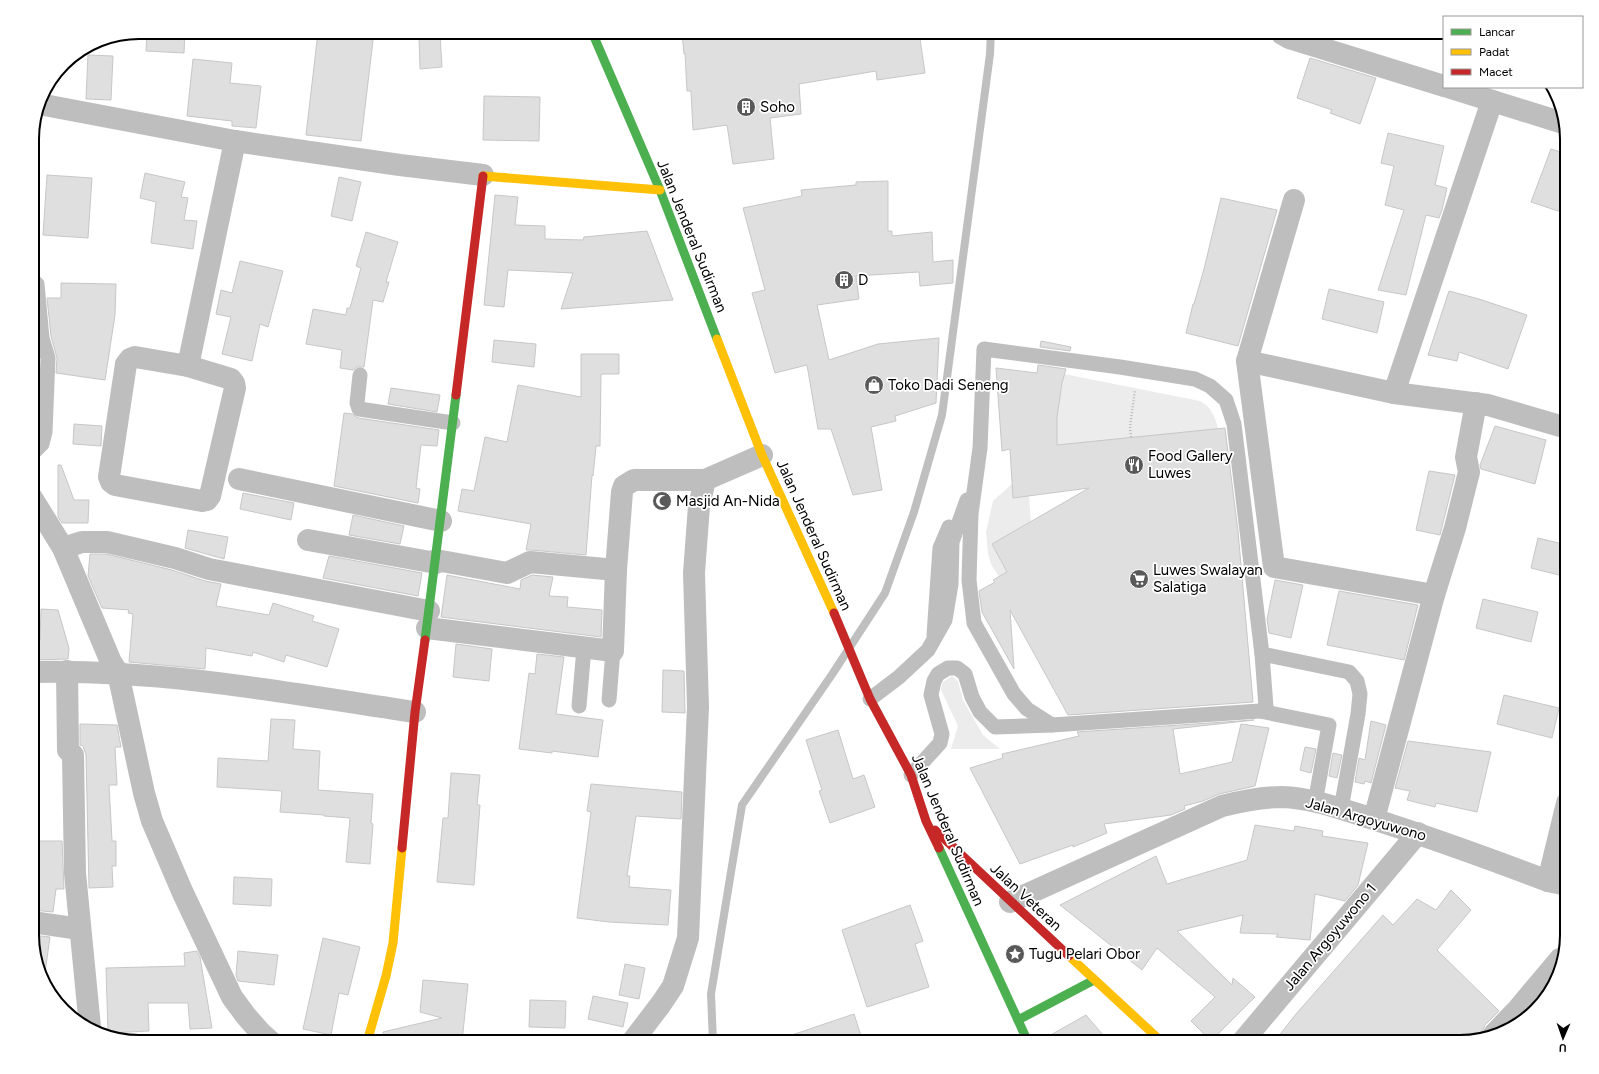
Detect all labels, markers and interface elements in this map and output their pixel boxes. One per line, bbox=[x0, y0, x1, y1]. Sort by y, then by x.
legend bbox=[1443, 16, 1583, 88]
text: Lancar bbox=[1479, 25, 1515, 39]
text: Padat bbox=[1479, 45, 1510, 59]
text: Macet bbox=[1479, 65, 1513, 79]
building icon: Soho bbox=[735, 96, 757, 118]
place label: Soho bbox=[760, 98, 795, 116]
street label: Jalan Jenderal Sudirman bbox=[653, 157, 731, 315]
building icon: D bbox=[833, 269, 855, 291]
place label: D bbox=[858, 271, 868, 289]
shop icon: Toko Dadi Seneng bbox=[863, 374, 885, 396]
place label: Toko Dadi Seneng bbox=[888, 376, 1009, 394]
place label: Food Gallery Luwes bbox=[1148, 447, 1233, 482]
restaurant icon: Food Gallery Luwes bbox=[1123, 454, 1145, 476]
street label: Jalan Jenderal Sudirman bbox=[773, 457, 855, 613]
mosque icon: Masjid An-Nida bbox=[651, 490, 673, 512]
place label: Masjid An-Nida bbox=[676, 492, 780, 510]
place label: Luwes Swalayan Salatiga bbox=[1153, 561, 1263, 596]
supermarket icon: Luwes Swalayan Salatiga bbox=[1128, 568, 1150, 590]
street label: Jalan Jenderal Sudirman bbox=[908, 751, 988, 909]
street label: Jalan Argoyuwono bbox=[1304, 793, 1429, 845]
street label: Jalan Veteran bbox=[986, 859, 1066, 935]
street label: Jalan Argoyuwono 1 bbox=[1280, 880, 1380, 994]
place icon: Tugu Pelari Obor bbox=[1004, 943, 1026, 965]
place label: Tugu Pelari Obor bbox=[1029, 945, 1140, 963]
north arrow bbox=[1543, 1018, 1583, 1058]
text: U bbox=[1558, 1041, 1567, 1054]

